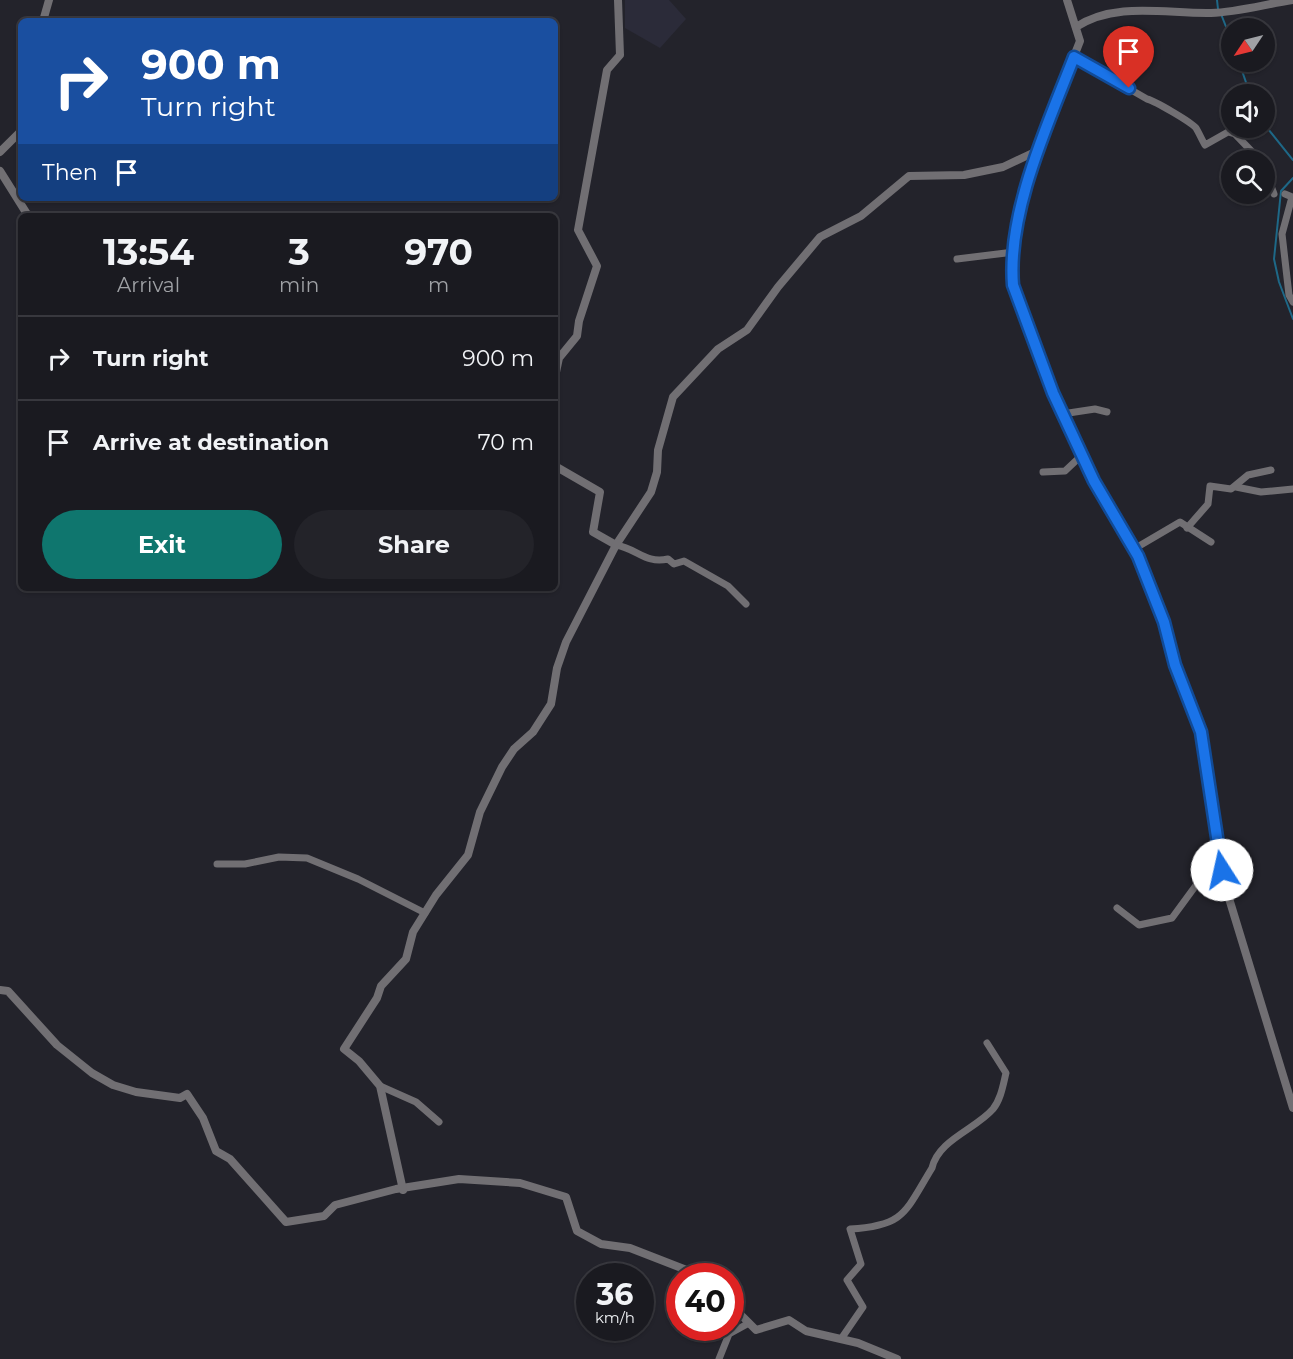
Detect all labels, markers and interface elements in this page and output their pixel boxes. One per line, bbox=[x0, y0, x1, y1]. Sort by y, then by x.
north arrow bbox=[1221, 18, 1275, 72]
map controls bbox=[1221, 18, 1275, 204]
pin bbox=[1103, 26, 1154, 88]
icon: arrive bbox=[1112, 35, 1145, 68]
text: 900 m bbox=[141, 38, 281, 90]
icon: right bbox=[42, 42, 120, 120]
button: sound bbox=[1221, 84, 1275, 138]
text: Turn right bbox=[141, 90, 276, 123]
button: search bbox=[1221, 150, 1275, 204]
icon: arrive bbox=[110, 156, 143, 189]
text: Then bbox=[42, 159, 98, 186]
text: 13:54 bbox=[103, 230, 194, 274]
text: 3 bbox=[288, 230, 310, 274]
text: 970 bbox=[404, 230, 473, 274]
text: Arrival bbox=[117, 273, 180, 297]
text: min bbox=[279, 273, 319, 297]
text: m bbox=[428, 273, 449, 297]
icon: right bbox=[42, 342, 75, 375]
text: Turn right bbox=[93, 345, 208, 372]
text: 900 m bbox=[462, 345, 534, 372]
icon: arrive bbox=[42, 426, 75, 459]
text: Arrive at destination bbox=[93, 429, 329, 456]
text: 70 m bbox=[478, 429, 534, 456]
button: Exit bbox=[42, 510, 282, 579]
button: Share bbox=[294, 510, 534, 579]
position arrow bbox=[1190, 838, 1254, 902]
speed limit sign: 40 bbox=[666, 1263, 744, 1341]
text: 36 bbox=[597, 1276, 633, 1313]
text: km/h bbox=[595, 1308, 635, 1327]

